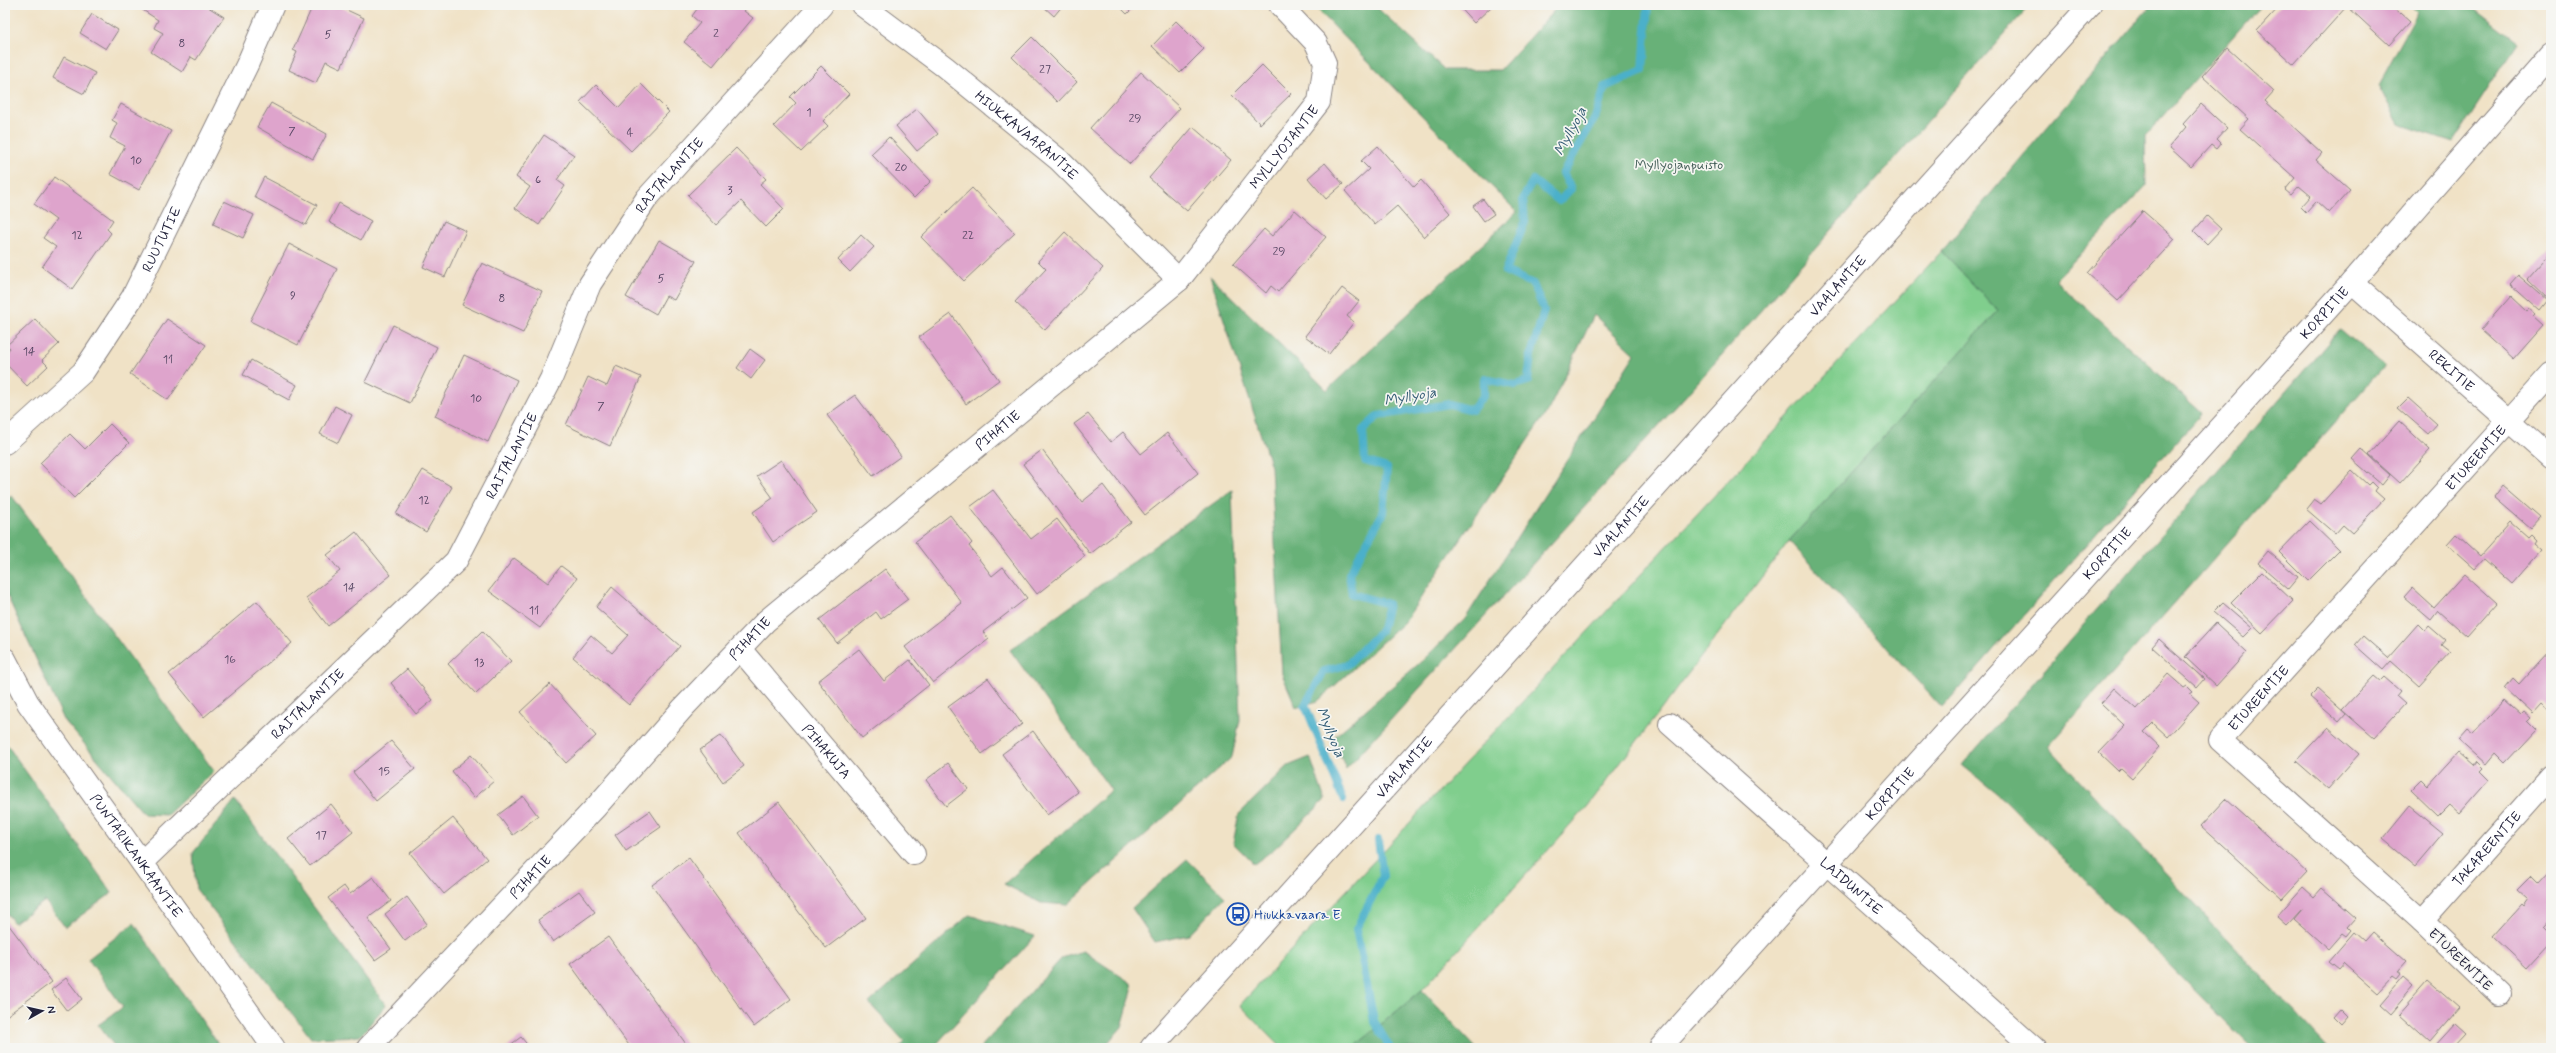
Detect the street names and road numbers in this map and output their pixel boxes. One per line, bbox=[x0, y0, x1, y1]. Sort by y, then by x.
street label: HIUKKAVAARANTIE bbox=[971, 87, 1082, 184]
street label: MYLLYOJANTIE bbox=[1246, 102, 1323, 193]
street label: RAITALANTIE bbox=[632, 134, 708, 217]
street label: RUUTUTIE bbox=[138, 204, 186, 275]
street label: VAALANTIE bbox=[1806, 251, 1871, 321]
street label: KORPITIE bbox=[2297, 283, 2354, 343]
street label: REKITIE bbox=[2424, 346, 2478, 396]
street label: PIHATIE bbox=[972, 407, 1024, 455]
street label: RAITALANTIE bbox=[482, 410, 542, 502]
street label: ETUREENTIE bbox=[2442, 421, 2511, 495]
street label: VAALANTIE bbox=[1589, 492, 1654, 562]
street label: KORPITIE bbox=[2079, 524, 2136, 584]
street label: PIHATIE bbox=[725, 613, 775, 664]
street label: ETUREENTIE bbox=[2225, 662, 2293, 735]
street label: RAITALANTIE bbox=[267, 665, 349, 744]
street label: PIHAKUJA bbox=[798, 721, 854, 783]
street label: VAALANTIE bbox=[1372, 733, 1437, 802]
street label: KORPITIE bbox=[1862, 764, 1919, 824]
street label: PUNTARIKANKAANTIE bbox=[86, 791, 186, 922]
street label: TAKAREENTIE bbox=[2449, 808, 2526, 891]
street label: PIHATIE bbox=[506, 852, 556, 903]
street label: LAIDUNTIE bbox=[1816, 854, 1886, 919]
street label: ETUREENTIE bbox=[2424, 925, 2496, 995]

